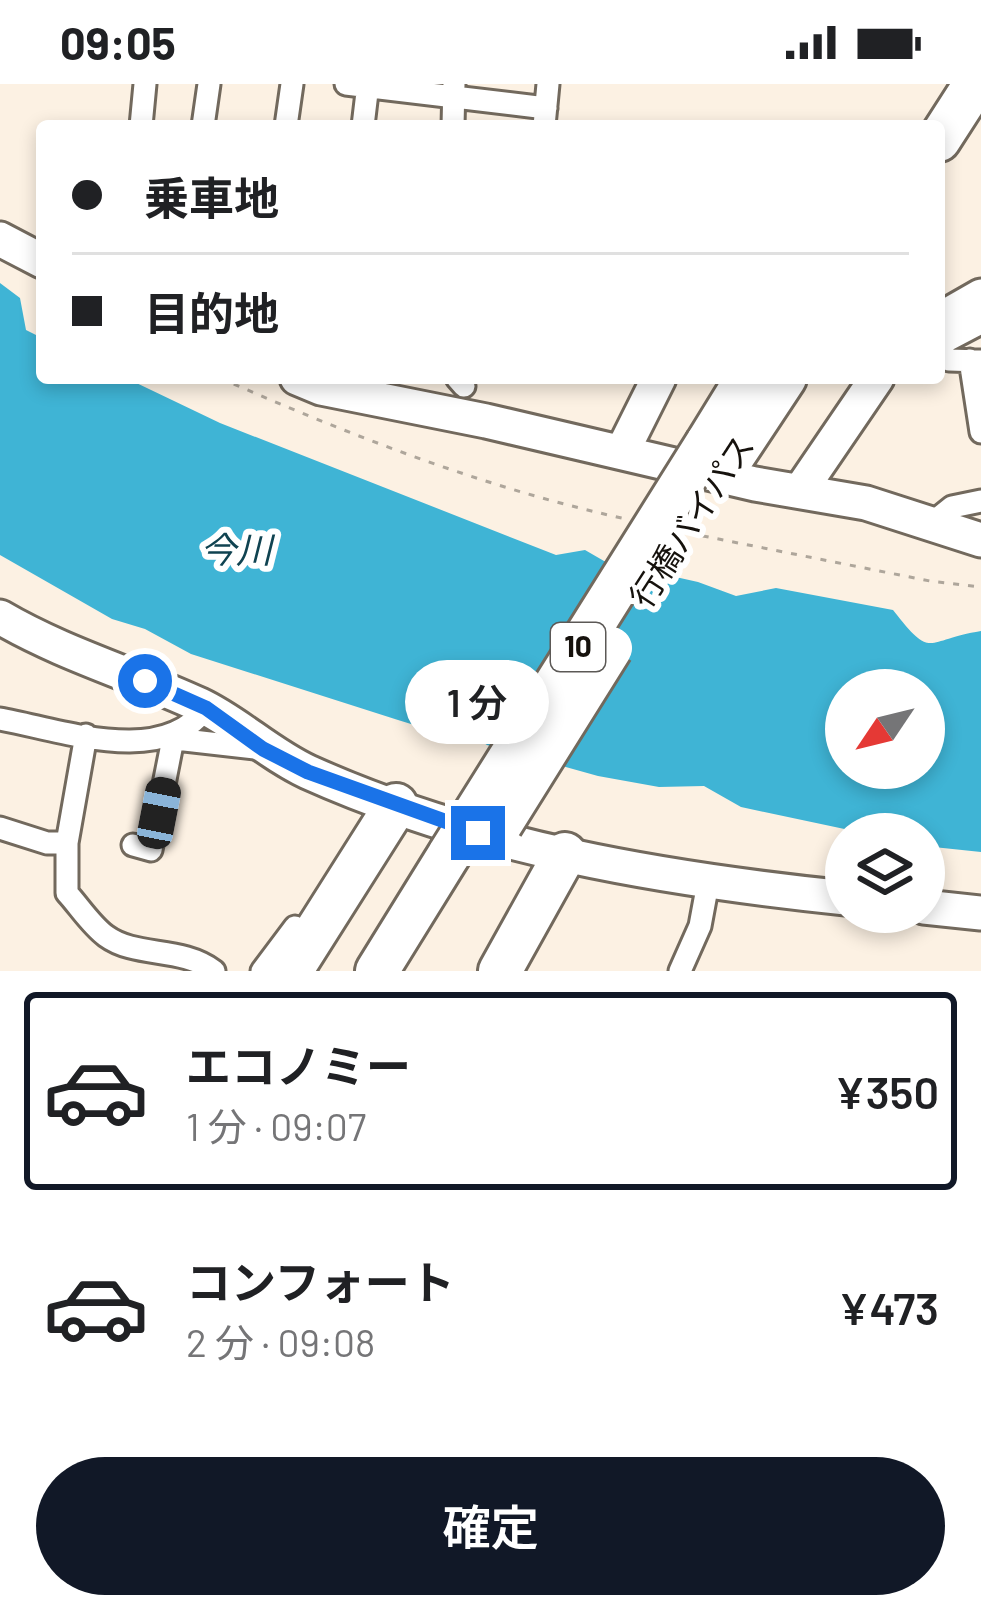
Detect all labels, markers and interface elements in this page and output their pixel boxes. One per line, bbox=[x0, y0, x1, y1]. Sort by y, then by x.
text: 09:05 bbox=[60, 15, 176, 69]
text: 乗車地 bbox=[144, 170, 279, 224]
text: 目的地 bbox=[144, 285, 279, 339]
street label: 行橋バイパス bbox=[621, 427, 762, 614]
water label: 今川 bbox=[200, 527, 276, 570]
road number: 10 bbox=[551, 623, 605, 671]
route start bbox=[118, 654, 172, 708]
callout: 1 分 bbox=[406, 659, 550, 743]
north arrow bbox=[825, 669, 945, 789]
map controls bbox=[825, 669, 945, 933]
text: 1 分 bbox=[447, 678, 507, 725]
car bbox=[134, 774, 184, 852]
route end bbox=[451, 806, 505, 860]
button: layers bbox=[825, 813, 945, 933]
icon: car bbox=[42, 1037, 150, 1145]
text: エコノミー bbox=[186, 1038, 411, 1092]
text: ¥350 bbox=[835, 1064, 939, 1118]
text: 1 分 · 09:07 bbox=[186, 1102, 366, 1149]
icon: car bbox=[42, 1253, 150, 1361]
text: コンフォート bbox=[186, 1254, 455, 1308]
text: ¥473 bbox=[838, 1280, 939, 1334]
text: 2 分 · 09:08 bbox=[186, 1318, 375, 1365]
button: 確定 bbox=[36, 1457, 945, 1595]

